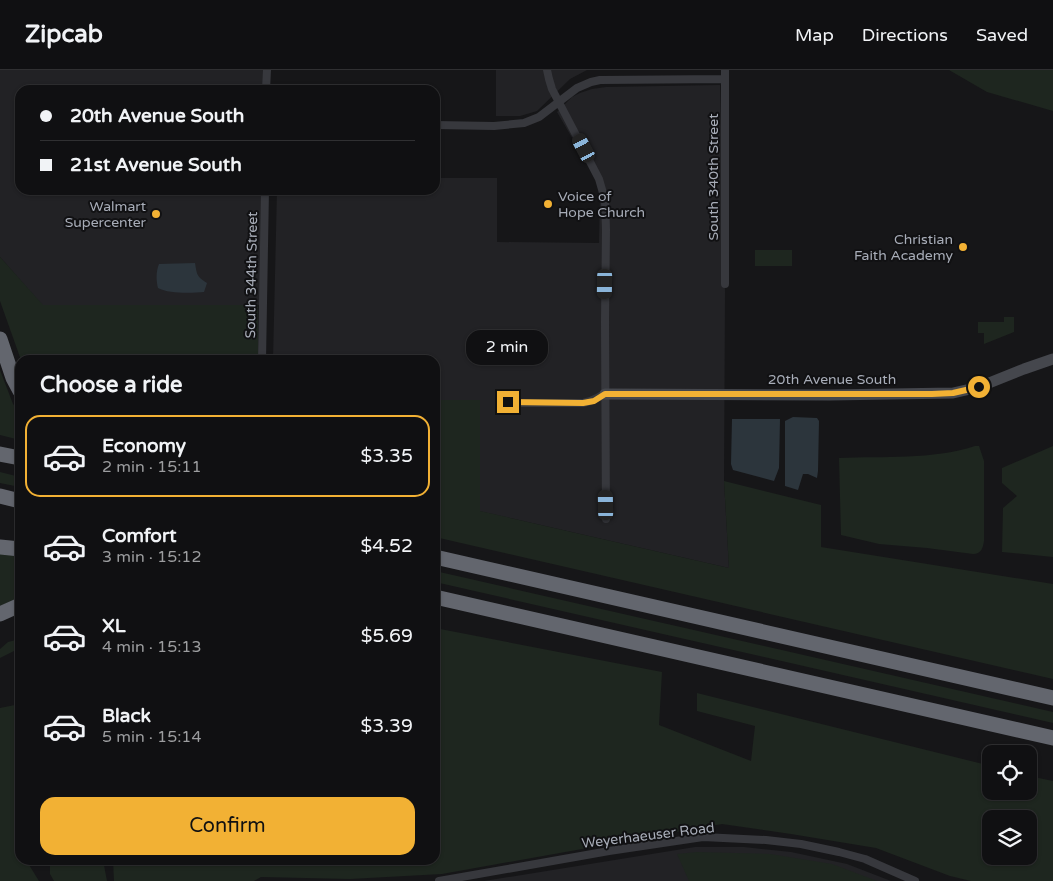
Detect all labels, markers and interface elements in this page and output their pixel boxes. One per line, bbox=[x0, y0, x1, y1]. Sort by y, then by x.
text: Zipcab bbox=[25, 20, 103, 49]
text: Map bbox=[795, 24, 834, 46]
text: Directions bbox=[862, 24, 948, 46]
text: Saved bbox=[976, 24, 1028, 46]
text: 20th Avenue South bbox=[70, 105, 244, 127]
street label: South 340th Street bbox=[705, 113, 722, 241]
car bbox=[570, 131, 597, 165]
text: 21st Avenue South bbox=[70, 154, 242, 176]
place label: Voice of Hope Church bbox=[558, 188, 645, 221]
place label: Walmart Supercenter bbox=[65, 198, 147, 231]
marker: Voice of Hope Church bbox=[542, 198, 554, 210]
marker: Walmart Supercenter bbox=[150, 208, 162, 220]
street label: South 344th Street bbox=[242, 211, 261, 339]
place label: Christian Faith Academy bbox=[854, 231, 953, 264]
marker: Christian Faith Academy bbox=[957, 241, 969, 253]
car bbox=[597, 269, 612, 299]
callout: 2 min bbox=[467, 330, 549, 364]
text: 2 min bbox=[486, 337, 528, 357]
street label: 20th Avenue South bbox=[768, 371, 896, 388]
text: Choose a ride bbox=[40, 372, 183, 398]
route start bbox=[968, 376, 990, 398]
route end bbox=[497, 391, 519, 413]
icon: car bbox=[42, 434, 87, 479]
text: Economy bbox=[102, 435, 186, 457]
text: $3.35 bbox=[361, 445, 413, 467]
text: 2 min · 15:11 bbox=[102, 457, 201, 477]
car bbox=[598, 490, 613, 520]
icon: car bbox=[42, 524, 87, 569]
text: Comfort bbox=[102, 525, 176, 547]
text: $4.52 bbox=[361, 535, 413, 557]
text: 3 min · 15:12 bbox=[102, 547, 201, 567]
icon: car bbox=[42, 614, 87, 659]
text: XL bbox=[102, 615, 126, 637]
text: $5.69 bbox=[361, 625, 413, 647]
text: 4 min · 15:13 bbox=[102, 637, 201, 657]
icon: car bbox=[42, 704, 87, 749]
text: Black bbox=[102, 705, 151, 727]
text: $3.39 bbox=[361, 715, 413, 737]
text: 5 min · 15:14 bbox=[102, 727, 201, 747]
map controls bbox=[982, 745, 1037, 865]
button: locate bbox=[982, 745, 1037, 800]
button: Confirm bbox=[40, 797, 415, 855]
button: layers bbox=[982, 810, 1037, 865]
street label: Weyerhaeuser Road bbox=[581, 819, 715, 852]

